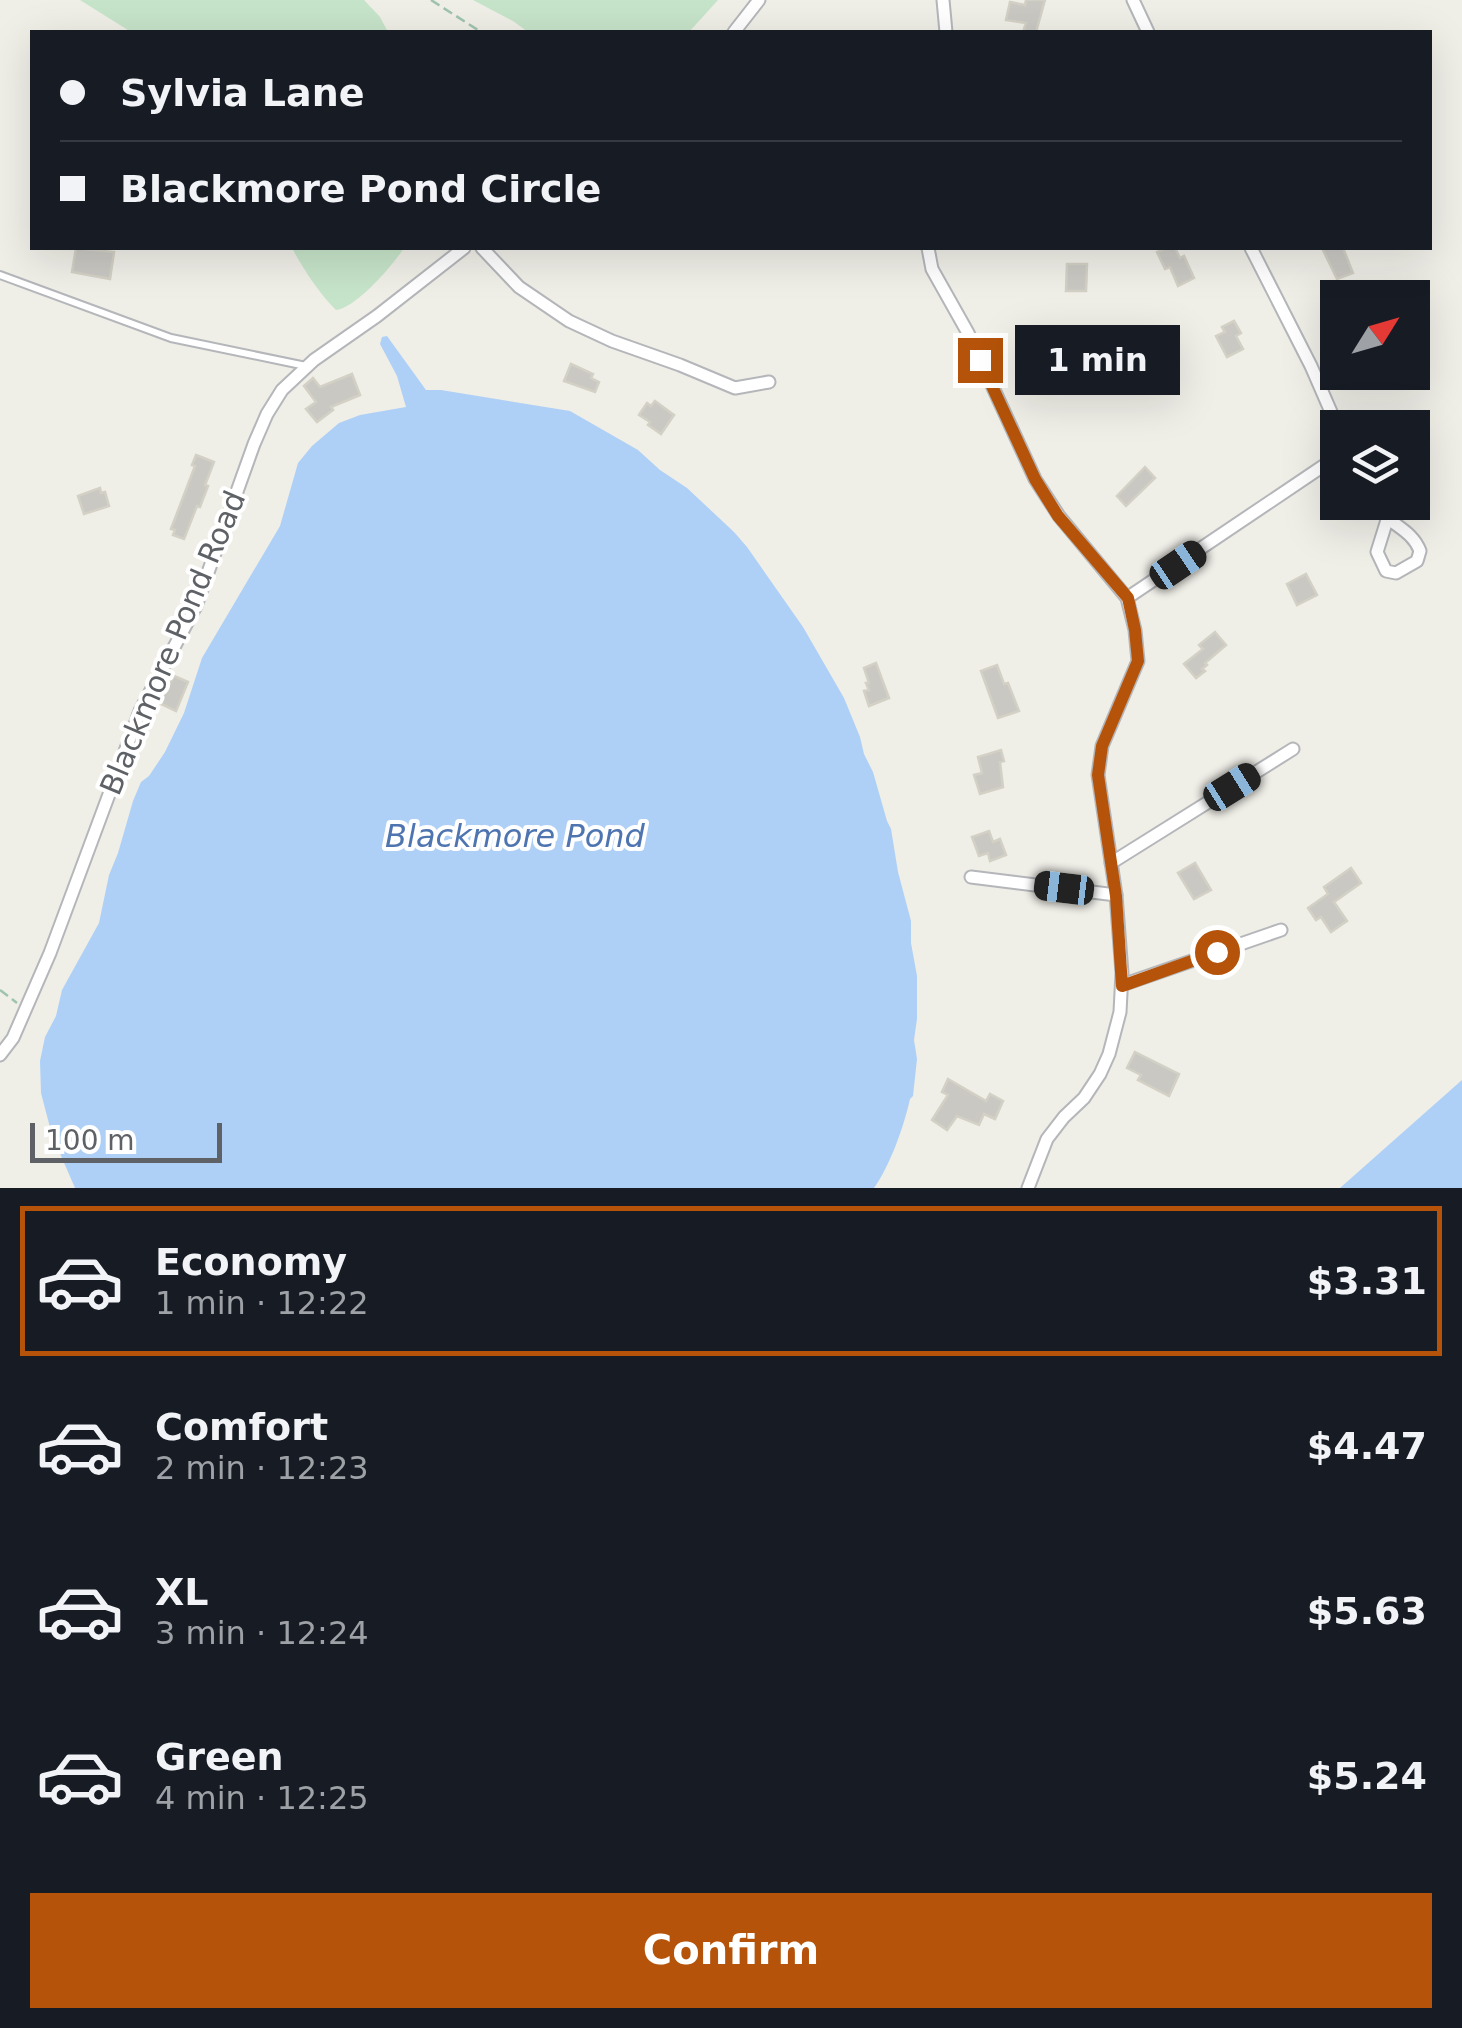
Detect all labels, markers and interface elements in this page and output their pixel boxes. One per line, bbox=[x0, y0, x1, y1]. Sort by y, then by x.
text: Sylvia Lane bbox=[120, 71, 365, 115]
text: Blackmore Pond Circle bbox=[120, 167, 601, 211]
north arrow bbox=[1320, 280, 1430, 390]
map controls bbox=[1320, 280, 1430, 520]
callout: 1 min bbox=[1015, 325, 1180, 395]
route end bbox=[958, 338, 1003, 383]
text: 1 min bbox=[1047, 341, 1148, 379]
button: layers bbox=[1320, 410, 1430, 520]
street label: Blackmore Pond Road bbox=[93, 486, 252, 800]
car bbox=[1145, 536, 1211, 594]
car bbox=[1199, 758, 1265, 816]
water label: Blackmore Pond bbox=[385, 817, 646, 855]
car bbox=[1032, 869, 1096, 907]
route start bbox=[1195, 930, 1240, 975]
scale bar bbox=[30, 1118, 222, 1162]
text: 100 m bbox=[45, 1124, 135, 1157]
icon: car bbox=[35, 1236, 125, 1326]
text: Economy bbox=[155, 1240, 347, 1284]
text: $3.31 bbox=[1307, 1259, 1427, 1303]
text: 1 min · 12:22 bbox=[155, 1284, 369, 1322]
icon: car bbox=[35, 1401, 125, 1491]
text: Comfort bbox=[155, 1405, 328, 1449]
text: $4.47 bbox=[1307, 1424, 1427, 1468]
text: 2 min · 12:23 bbox=[155, 1449, 369, 1487]
icon: car bbox=[35, 1566, 125, 1656]
text: XL bbox=[155, 1570, 209, 1614]
text: $5.63 bbox=[1307, 1589, 1427, 1633]
text: 3 min · 12:24 bbox=[155, 1614, 369, 1652]
icon: car bbox=[35, 1731, 125, 1821]
text: Green bbox=[155, 1735, 284, 1779]
text: $5.24 bbox=[1307, 1754, 1427, 1798]
text: 4 min · 12:25 bbox=[155, 1779, 369, 1817]
button: Confirm bbox=[30, 1893, 1432, 2008]

